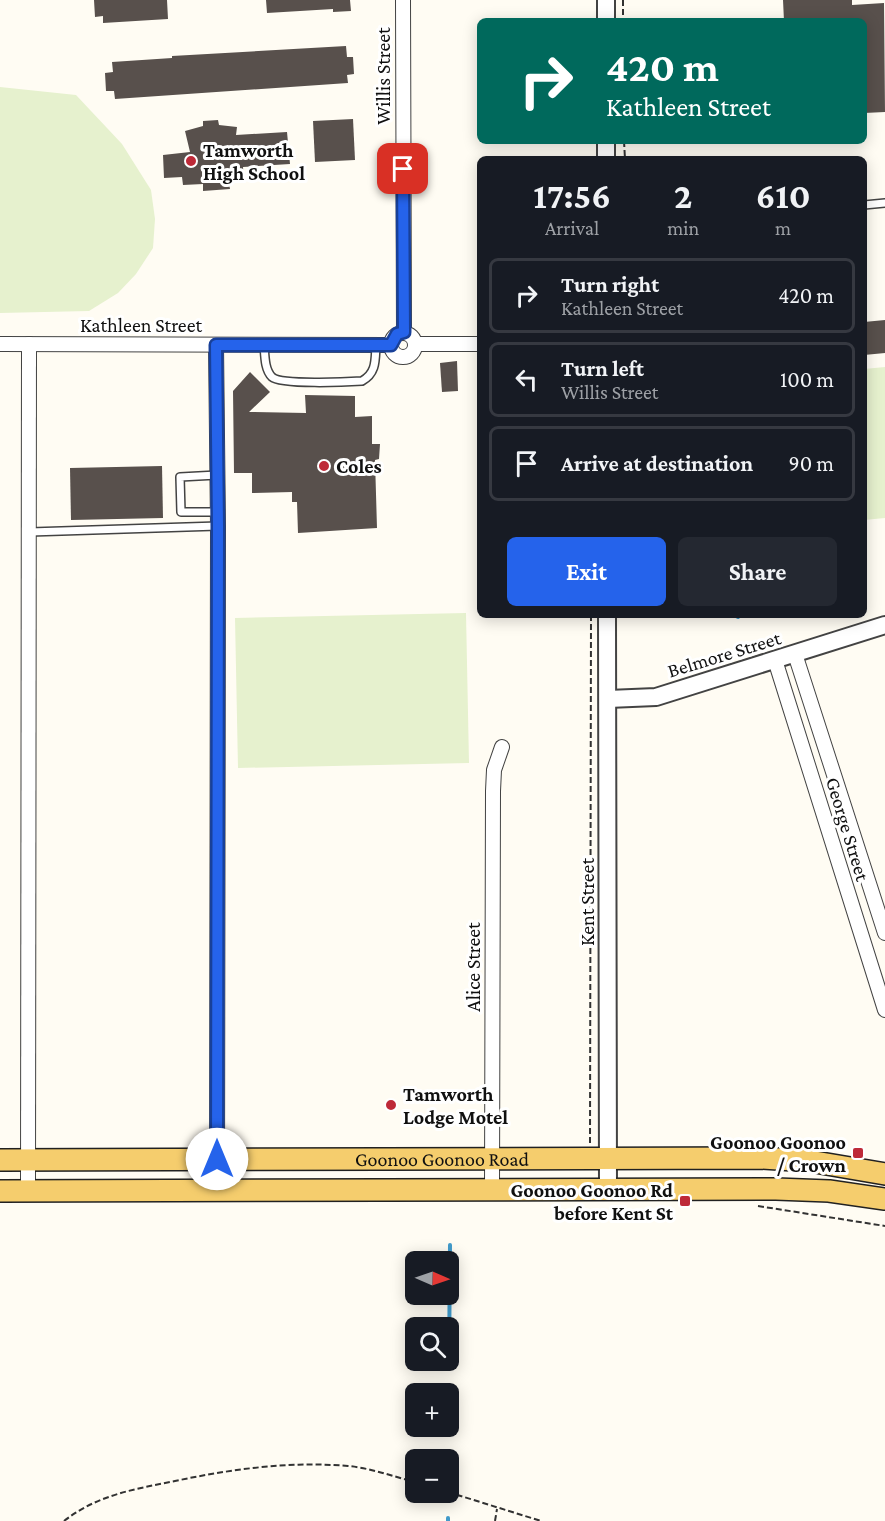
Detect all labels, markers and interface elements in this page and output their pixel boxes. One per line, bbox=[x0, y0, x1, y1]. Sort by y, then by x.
street label: Willis Street bbox=[372, 27, 394, 125]
icon: right bbox=[507, 42, 585, 120]
text: 420 m bbox=[606, 43, 719, 90]
text: Kathleen Street bbox=[606, 92, 771, 122]
place label: Tamworth High School bbox=[203, 139, 305, 184]
pin bbox=[377, 143, 428, 194]
icon: arrive bbox=[386, 152, 419, 185]
marker: Tamworth High School bbox=[184, 154, 198, 168]
text: 17:56 bbox=[533, 176, 611, 216]
text: 2 bbox=[674, 176, 692, 216]
text: 610 bbox=[756, 176, 811, 216]
text: Arrival bbox=[545, 217, 599, 239]
text: min bbox=[667, 217, 699, 239]
text: m bbox=[775, 217, 791, 239]
text: Turn right bbox=[561, 272, 659, 297]
icon: right bbox=[510, 279, 543, 312]
text: 420 m bbox=[778, 283, 834, 308]
text: Kathleen Street bbox=[561, 297, 683, 319]
street label: Kathleen Street bbox=[80, 314, 202, 336]
text: Turn left bbox=[561, 356, 644, 381]
icon: left bbox=[510, 363, 543, 396]
text: 100 m bbox=[780, 367, 834, 392]
text: Willis Street bbox=[561, 381, 658, 403]
icon: arrive bbox=[510, 447, 543, 480]
text: Arrive at destination bbox=[561, 451, 753, 476]
text: 90 m bbox=[789, 451, 834, 476]
place label: Coles bbox=[336, 455, 382, 477]
marker: Coles bbox=[317, 459, 331, 473]
button: Exit bbox=[507, 537, 666, 606]
button: Share bbox=[678, 537, 837, 606]
street label: Belmore Street bbox=[665, 626, 784, 682]
street label: George Street bbox=[821, 775, 874, 884]
street label: Kent Street bbox=[576, 858, 598, 946]
street label: Alice Street bbox=[462, 922, 484, 1012]
place label: Tamworth Lodge Motel bbox=[403, 1083, 508, 1128]
marker: Tamworth Lodge Motel bbox=[384, 1098, 398, 1112]
position arrow bbox=[185, 1127, 249, 1191]
place label: Goonoo Goonoo / Crown bbox=[710, 1131, 847, 1176]
marker: Goonoo Goonoo / Crown bbox=[851, 1146, 865, 1160]
street label: Goonoo Goonoo Road bbox=[355, 1148, 530, 1170]
place label: Goonoo Goonoo Rd before Kent St bbox=[510, 1179, 674, 1224]
marker: Goonoo Goonoo Rd before Kent St bbox=[678, 1194, 692, 1208]
north arrow bbox=[405, 1251, 459, 1305]
map controls bbox=[405, 1251, 459, 1503]
button: search bbox=[405, 1317, 459, 1371]
button: + bbox=[405, 1383, 459, 1437]
button: − bbox=[405, 1449, 459, 1503]

